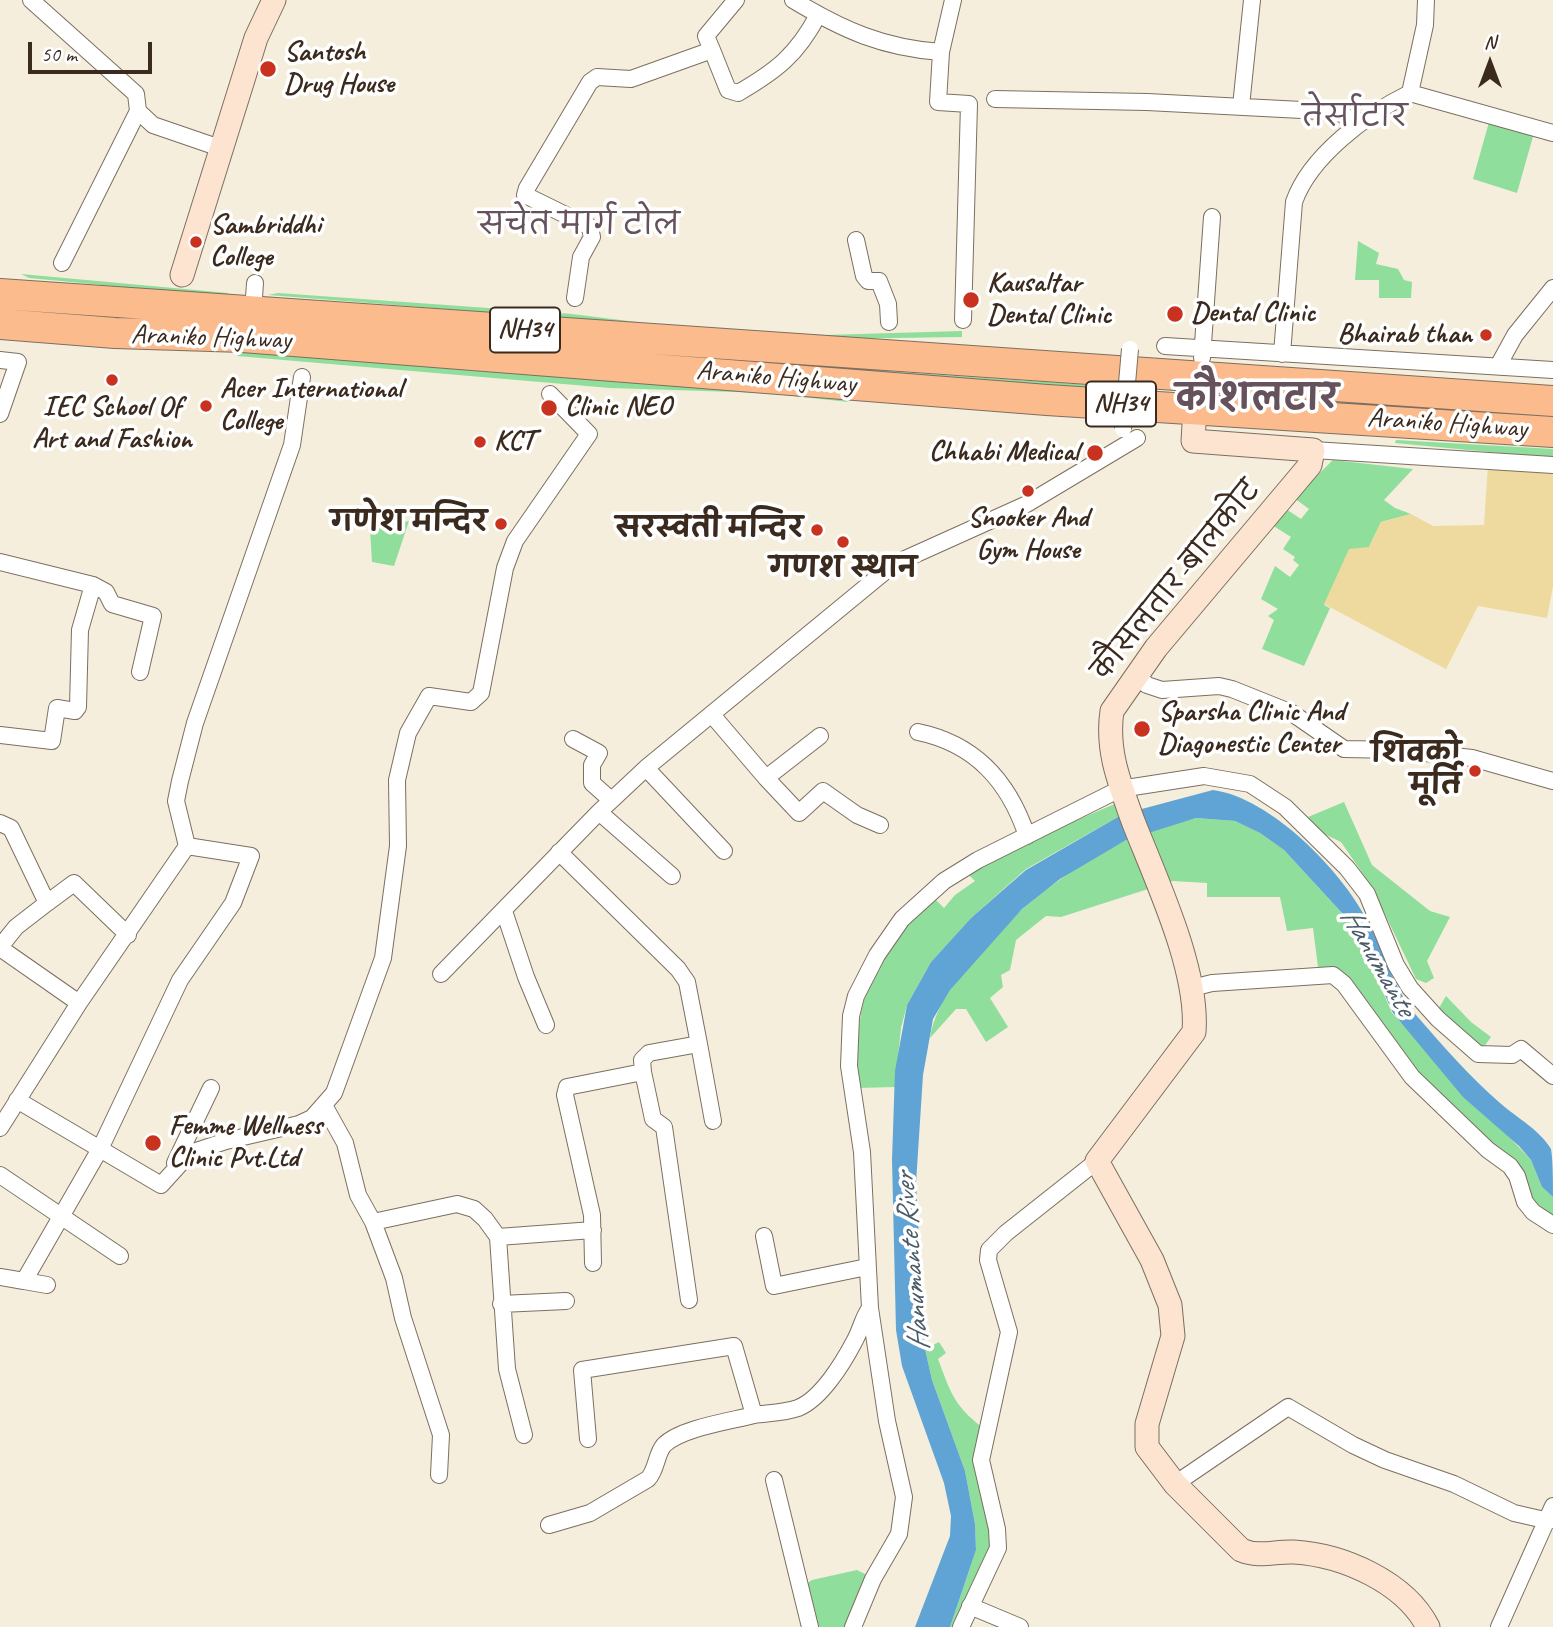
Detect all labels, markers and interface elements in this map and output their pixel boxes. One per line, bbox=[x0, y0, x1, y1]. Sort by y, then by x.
scale bar bbox=[32, 28, 156, 72]
north arrow bbox=[1455, 28, 1525, 98]
text: N bbox=[1484, 30, 1496, 54]
place label: Santosh Drug House bbox=[284, 36, 394, 102]
text: 50 m bbox=[41, 41, 77, 67]
marker: Santosh Drug House bbox=[258, 59, 278, 79]
district label: तेर्साटार bbox=[1302, 100, 1408, 136]
district label: सचेत मार्ग टोल bbox=[478, 208, 680, 244]
place label: Sambriddhi College bbox=[210, 209, 321, 275]
marker: Sambriddhi College bbox=[188, 234, 204, 250]
place label: Kausaltar Dental Clinic bbox=[987, 267, 1111, 333]
marker: Kausaltar Dental Clinic bbox=[961, 290, 981, 310]
place label: Dental Clinic bbox=[1191, 297, 1315, 331]
marker: Dental Clinic bbox=[1165, 304, 1185, 324]
road number: NH34 bbox=[490, 308, 560, 352]
street label: Araniko Highway bbox=[131, 318, 291, 358]
place label: Bhairab than bbox=[1338, 318, 1472, 352]
marker: Bhairab than bbox=[1478, 327, 1494, 343]
street label: Araniko Highway bbox=[695, 354, 857, 402]
marker: IEC School Of Art and Fashion bbox=[104, 372, 120, 388]
place label: Acer International College bbox=[220, 373, 402, 439]
district label: कौशलटार bbox=[1176, 379, 1338, 421]
road number: NH34 bbox=[1086, 382, 1156, 426]
place label: IEC School Of Art and Fashion bbox=[32, 391, 192, 457]
place label: Clinic NEO bbox=[565, 391, 671, 425]
marker: Acer International College bbox=[198, 398, 214, 414]
marker: Clinic NEO bbox=[539, 398, 559, 418]
street label: Araniko Highway bbox=[1366, 402, 1528, 446]
place label: KCT bbox=[494, 425, 535, 459]
marker: KCT bbox=[472, 434, 488, 450]
place label: Chhabi Medical bbox=[929, 436, 1079, 470]
marker: Chhabi Medical bbox=[1085, 443, 1105, 463]
street label: कौसलतार-बालकोट bbox=[1086, 475, 1268, 687]
marker: Snooker And Gym House bbox=[1020, 483, 1036, 499]
place label: Snooker And Gym House bbox=[967, 502, 1089, 568]
place label: गणेश मन्दिर bbox=[331, 507, 487, 541]
place label: सरस्वती मन्दिर bbox=[616, 513, 803, 547]
marker: गणेश मन्दिर bbox=[493, 516, 509, 532]
marker: सरस्वती मन्दिर bbox=[809, 522, 825, 538]
marker: गणश स्थान bbox=[835, 534, 851, 550]
place label: गणश स्थान bbox=[769, 553, 917, 587]
place label: Sparsha Clinic And Diagonestic Center bbox=[1158, 696, 1344, 762]
marker: Sparsha Clinic And Diagonestic Center bbox=[1132, 719, 1152, 739]
place label: शिवको मूर्ति bbox=[1371, 738, 1461, 804]
marker: शिवको मूर्ति bbox=[1467, 763, 1483, 779]
water label: Hanumante bbox=[1332, 902, 1422, 1022]
place label: Femme Wellness Clinic Pvt.Ltd bbox=[169, 1110, 322, 1176]
marker: Femme Wellness Clinic Pvt.Ltd bbox=[143, 1133, 163, 1153]
water label: Hanumante River bbox=[887, 1172, 939, 1352]

